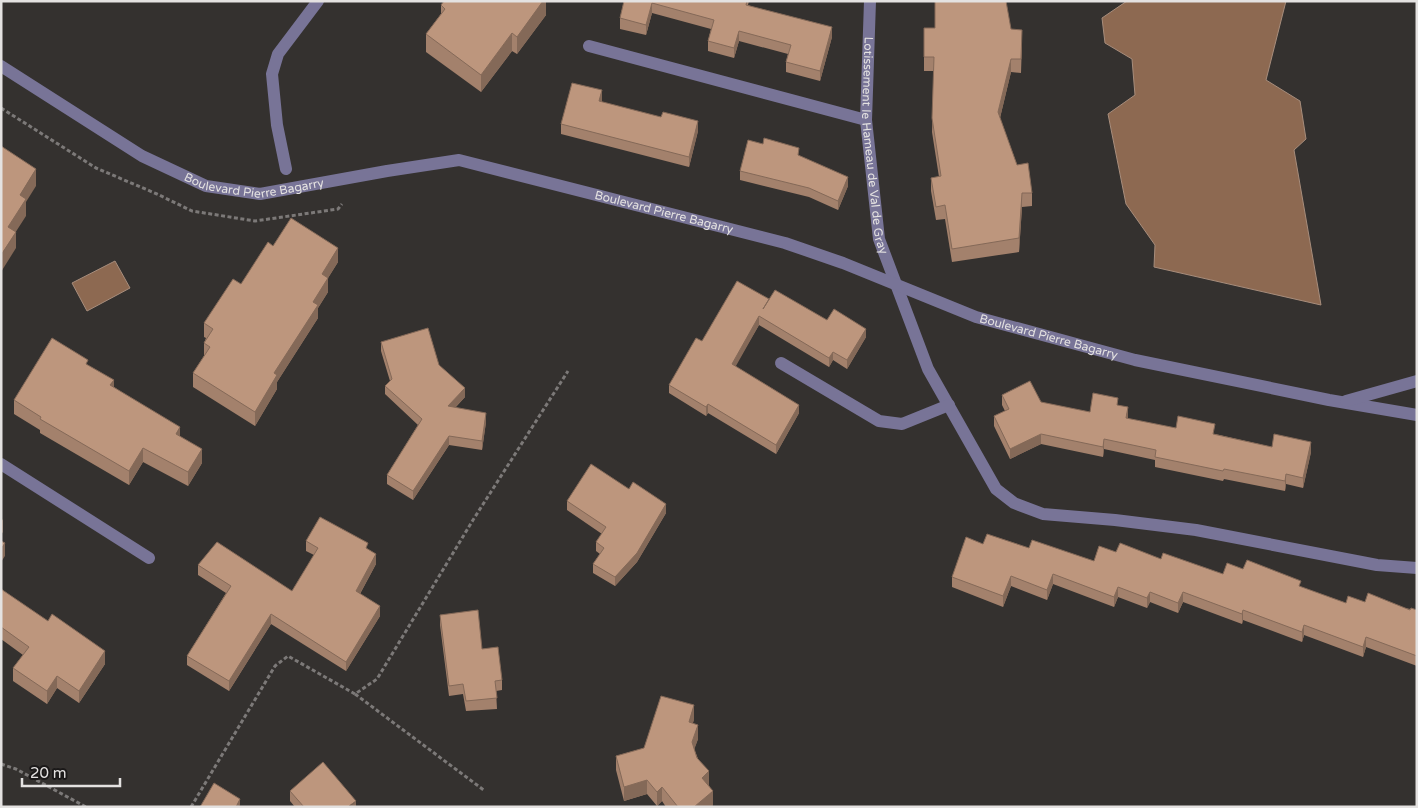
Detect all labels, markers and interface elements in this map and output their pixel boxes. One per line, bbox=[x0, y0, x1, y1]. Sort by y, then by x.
street label: Lotissement le Hameau de Val de Gray bbox=[859, 36, 891, 257]
street label: Boulevard Pierre Bagarry bbox=[182, 170, 325, 201]
street label: Boulevard Pierre Bagarry bbox=[593, 188, 735, 237]
street label: Boulevard Pierre Bagarry bbox=[978, 311, 1120, 362]
scale bar bbox=[22, 756, 120, 788]
text: 20 m bbox=[30, 764, 67, 782]

